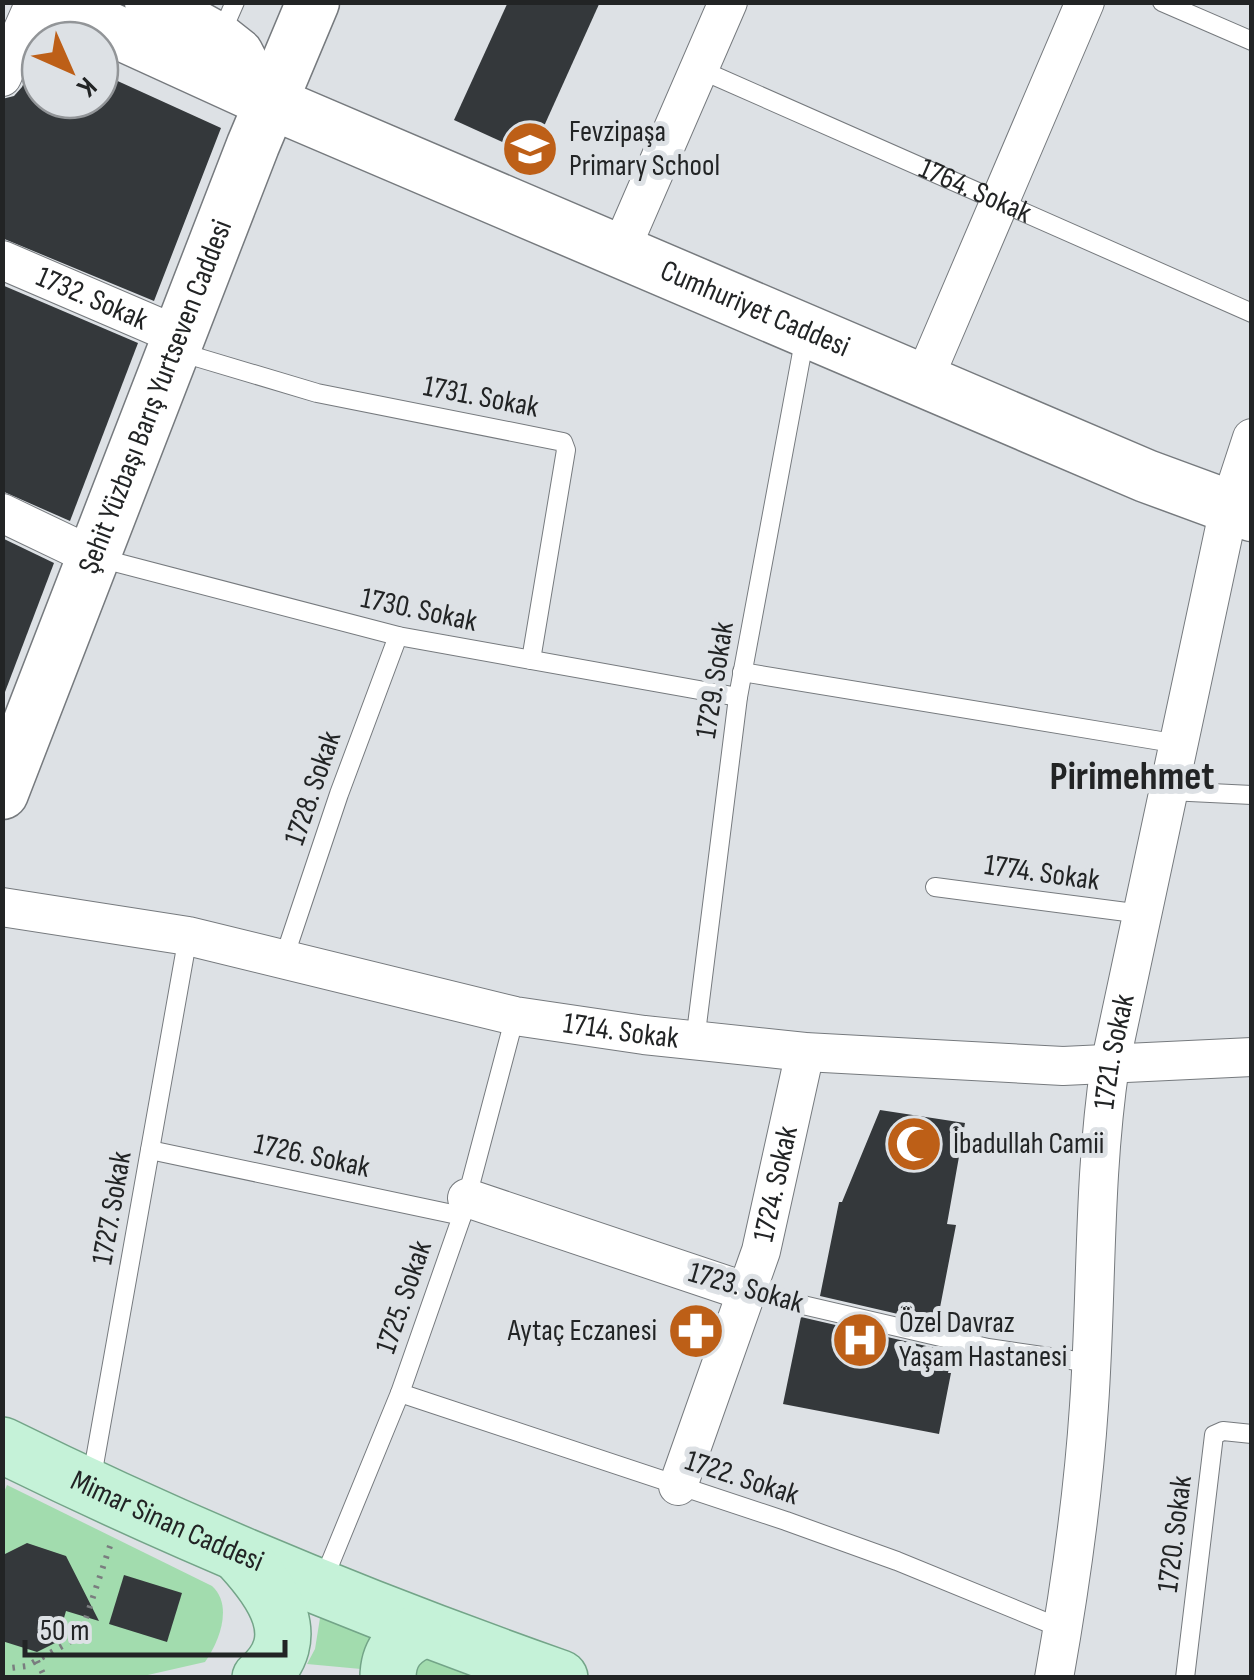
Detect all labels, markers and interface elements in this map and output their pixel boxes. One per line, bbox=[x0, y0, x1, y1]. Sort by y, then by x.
north arrow bbox=[20, 20, 120, 120]
text: K bbox=[70, 70, 103, 103]
place label: Fevzipaşa Primary School bbox=[569, 114, 720, 184]
school or university icon: Fevzipaşa Primary School bbox=[500, 119, 560, 179]
street label: 1764. Sokak bbox=[914, 150, 1037, 232]
street label: Şehit Yüzbaşı Barış Yurtseven Caddesi bbox=[71, 215, 240, 579]
street label: Cumhuriyet Caddesi bbox=[655, 253, 855, 365]
street label: 1732. Sokak bbox=[31, 259, 154, 339]
street label: 1731. Sokak bbox=[420, 368, 542, 426]
street label: 1730. Sokak bbox=[358, 580, 481, 640]
street label: 1729. Sokak bbox=[688, 619, 742, 741]
street label: 1728. Sokak bbox=[277, 726, 349, 850]
district label: Pirimehmet bbox=[1050, 753, 1214, 801]
street label: 1774. Sokak bbox=[982, 847, 1102, 899]
street label: 1721. Sokak bbox=[1086, 990, 1143, 1111]
street label: 1714. Sokak bbox=[561, 1005, 681, 1057]
mosque icon: İbadullah Camii bbox=[884, 1114, 944, 1174]
street label: 1724. Sokak bbox=[746, 1122, 806, 1245]
street label: 1726. Sokak bbox=[251, 1126, 374, 1186]
place label: İbadullah Camii bbox=[953, 1126, 1104, 1162]
street label: 1727. Sokak bbox=[84, 1148, 140, 1267]
street label: 1725. Sokak bbox=[368, 1235, 440, 1358]
street label: 1723. Sokak bbox=[685, 1254, 808, 1322]
pharmacy icon: Aytaç Eczanesi bbox=[666, 1301, 726, 1361]
place label: Özel Davraz Yaşam Hastanesi bbox=[899, 1305, 1067, 1375]
hospital icon: Özel Davraz Yaşam Hastanesi bbox=[830, 1310, 890, 1370]
place label: Aytaç Eczanesi bbox=[507, 1313, 657, 1349]
street label: 1722. Sokak bbox=[681, 1443, 804, 1513]
street label: Mimar Sinan Caddesi bbox=[65, 1463, 269, 1580]
street label: 1720. Sokak bbox=[1150, 1473, 1200, 1594]
scale bar bbox=[25, 1595, 285, 1657]
text: 50 m bbox=[40, 1613, 89, 1649]

